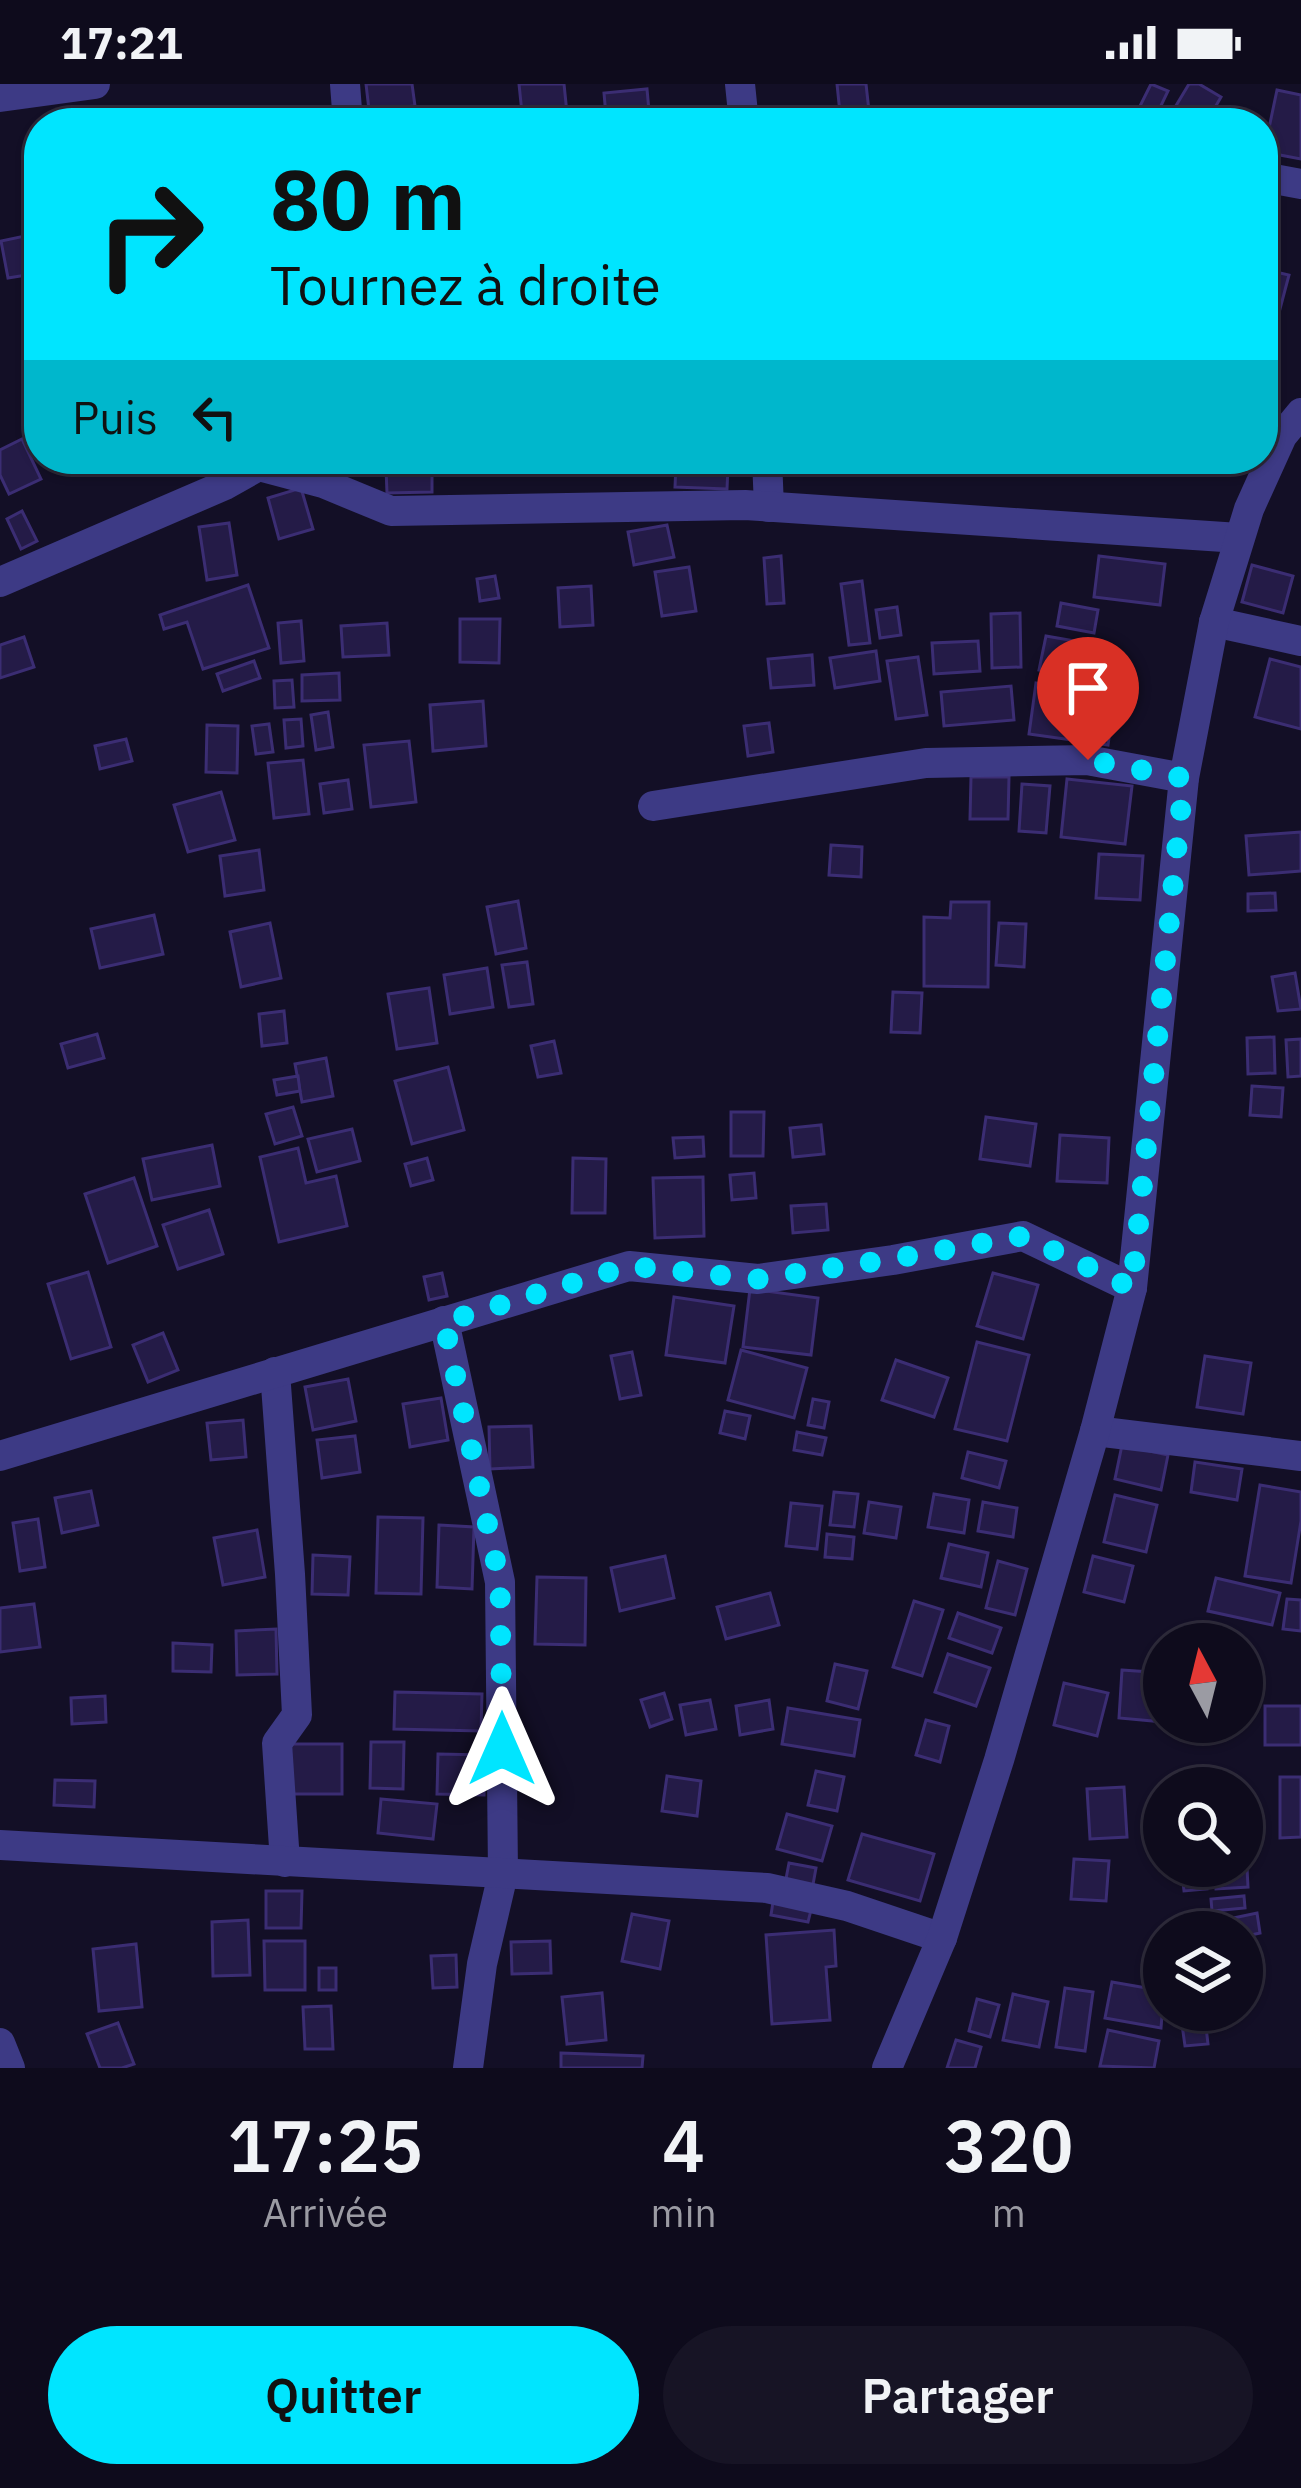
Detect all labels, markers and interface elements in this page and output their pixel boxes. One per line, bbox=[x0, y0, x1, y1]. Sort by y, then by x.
text: 17:21 bbox=[60, 13, 183, 71]
text: 80 m bbox=[270, 144, 466, 253]
icon: right bbox=[72, 156, 228, 312]
text: Tournez à droite bbox=[270, 250, 661, 320]
icon: left bbox=[182, 384, 248, 450]
text: Puis bbox=[72, 388, 158, 446]
pin bbox=[1037, 637, 1139, 760]
icon: arrive bbox=[1055, 655, 1121, 721]
north arrow bbox=[1143, 1623, 1263, 1743]
map controls bbox=[1143, 1623, 1263, 2031]
position arrow bbox=[439, 1686, 565, 1812]
button: search bbox=[1143, 1767, 1263, 1887]
button: layers bbox=[1143, 1911, 1263, 2031]
text: 17:25 bbox=[227, 2098, 423, 2192]
text: 4 bbox=[662, 2098, 705, 2192]
text: 320 bbox=[944, 2098, 1074, 2192]
text: Arrivée bbox=[263, 2187, 388, 2238]
text: min bbox=[651, 2187, 717, 2238]
text: m bbox=[992, 2187, 1026, 2238]
button: Quitter bbox=[48, 2326, 639, 2464]
button: Partager bbox=[663, 2326, 1253, 2464]

